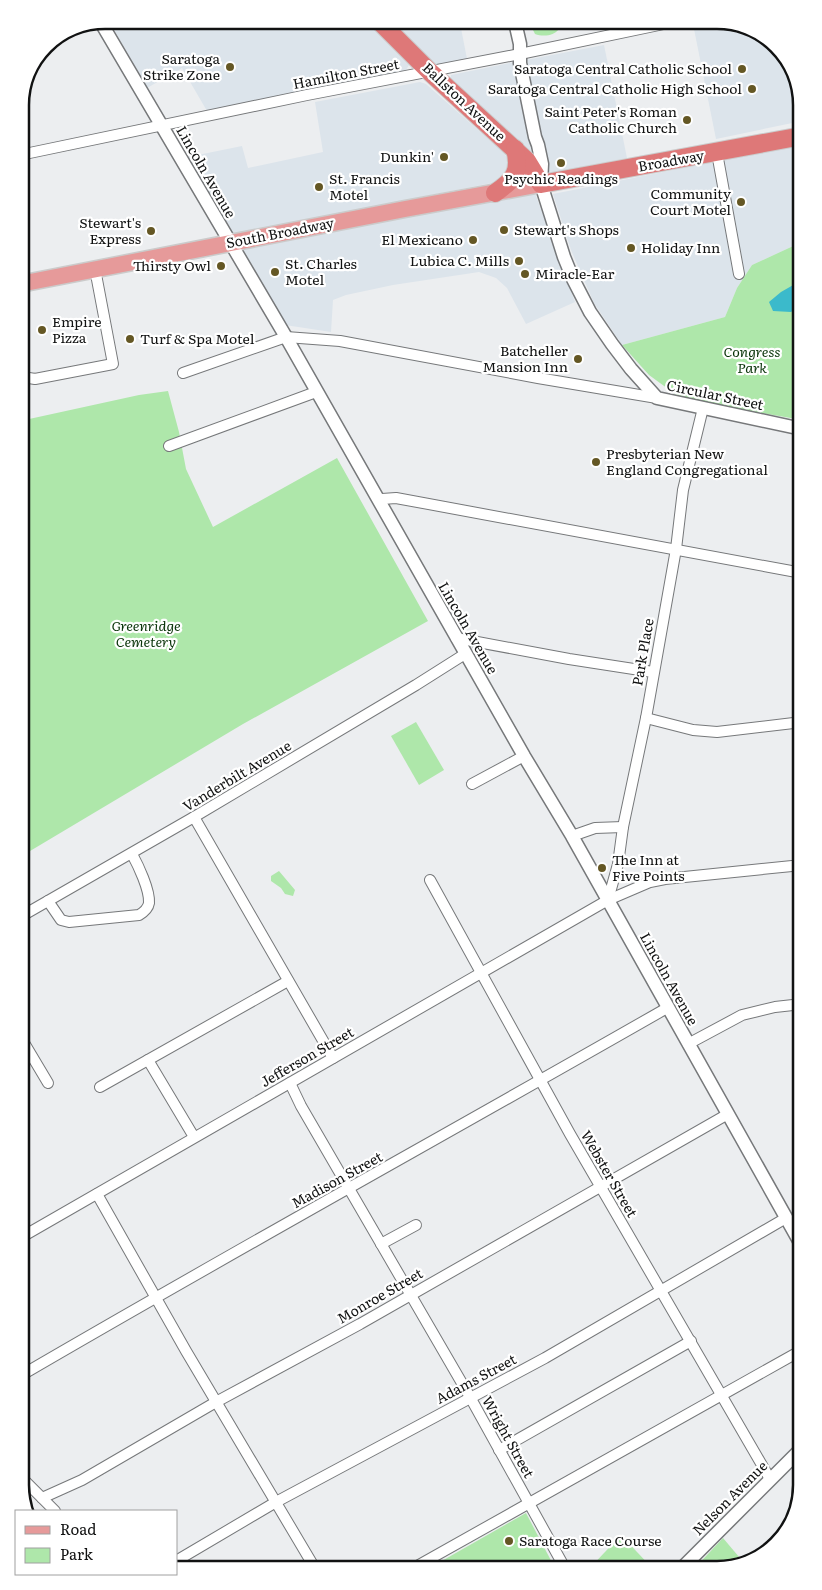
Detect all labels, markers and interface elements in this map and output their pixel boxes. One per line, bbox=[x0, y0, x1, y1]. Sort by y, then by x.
place label: Saratoga Strike Zone bbox=[143, 48, 220, 84]
street label: Hamilton Street bbox=[291, 53, 401, 93]
street label: Ballston Avenue bbox=[419, 57, 511, 145]
place label: Saratoga Central Catholic School bbox=[514, 58, 732, 78]
marker: Saratoga Strike Zone bbox=[224, 61, 236, 73]
marker: Saratoga Central Catholic School bbox=[736, 63, 748, 75]
place label: Saratoga Central Catholic High School bbox=[488, 78, 742, 98]
marker: Saratoga Central Catholic High School bbox=[746, 83, 758, 95]
place label: Saint Peter's Roman Catholic Church bbox=[544, 101, 677, 137]
marker: Saint Peter's Roman Catholic Church bbox=[681, 114, 693, 126]
street label: Lincoln Avenue bbox=[172, 122, 241, 221]
street label: Broadway bbox=[636, 144, 706, 176]
place label: Dunkin' bbox=[380, 146, 434, 166]
marker: Dunkin' bbox=[438, 151, 450, 163]
marker: Psychic Readings bbox=[555, 157, 567, 169]
place label: St. Francis Motel bbox=[329, 168, 400, 204]
place label: Psychic Readings bbox=[504, 168, 618, 188]
marker: St. Francis Motel bbox=[313, 181, 325, 193]
place label: Community Court Motel bbox=[650, 183, 732, 219]
marker: Community Court Motel bbox=[735, 196, 747, 208]
place label: Stewart's Express bbox=[79, 212, 141, 248]
street label: South Broadway bbox=[224, 212, 336, 252]
place label: Stewart's Shops bbox=[514, 219, 619, 239]
marker: Stewart's Shops bbox=[498, 224, 510, 236]
marker: Stewart's Express bbox=[145, 225, 157, 237]
place label: El Mexicano bbox=[381, 229, 463, 249]
marker: El Mexicano bbox=[467, 234, 479, 246]
place label: Holiday Inn bbox=[641, 237, 720, 257]
marker: Holiday Inn bbox=[625, 242, 637, 254]
place label: Lubica C. Mills bbox=[410, 250, 509, 270]
place label: St. Charles Motel bbox=[285, 253, 357, 289]
place label: Thirsty Owl bbox=[133, 255, 211, 275]
marker: Lubica C. Mills bbox=[513, 255, 525, 267]
marker: Thirsty Owl bbox=[215, 260, 227, 272]
place label: Miracle-Ear bbox=[535, 263, 615, 283]
marker: St. Charles Motel bbox=[269, 266, 281, 278]
marker: Miracle-Ear bbox=[519, 268, 531, 280]
place label: Empire Pizza bbox=[52, 311, 101, 347]
marker: Empire Pizza bbox=[36, 324, 48, 336]
place label: Turf & Spa Motel bbox=[140, 328, 255, 348]
marker: Turf & Spa Motel bbox=[124, 333, 136, 345]
place label: Batcheller Mansion Inn bbox=[482, 340, 568, 376]
park label: Congress Park bbox=[724, 341, 780, 377]
marker: Batcheller Mansion Inn bbox=[572, 353, 584, 365]
street label: Circular Street bbox=[665, 374, 766, 414]
place label: Presbyterian New England Congregational bbox=[606, 443, 768, 479]
marker: Presbyterian New England Congregational bbox=[590, 456, 602, 468]
street label: Lincoln Avenue bbox=[434, 578, 503, 677]
park label: Greenridge Cemetery bbox=[111, 615, 181, 651]
street label: Park Place bbox=[626, 616, 658, 687]
street label: Vanderbilt Avenue bbox=[179, 735, 294, 815]
place label: The Inn at Five Points bbox=[612, 849, 685, 885]
marker: The Inn at Five Points bbox=[596, 862, 608, 874]
street label: Lincoln Avenue bbox=[636, 928, 704, 1029]
street label: Jefferson Street bbox=[256, 1021, 357, 1091]
street label: Webster Street bbox=[577, 1126, 643, 1221]
street label: Madison Street bbox=[288, 1146, 386, 1212]
street label: Monroe Street bbox=[333, 1262, 426, 1328]
street label: Adams Street bbox=[432, 1348, 520, 1408]
street label: Wright Street bbox=[478, 1392, 540, 1481]
street label: Nelson Avenue bbox=[687, 1455, 771, 1539]
legend bbox=[15, 1510, 178, 1575]
text: Road bbox=[60, 1517, 96, 1540]
place label: Saratoga Race Course bbox=[519, 1530, 662, 1550]
marker: Saratoga Race Course bbox=[503, 1535, 515, 1547]
text: Park bbox=[60, 1542, 94, 1565]

